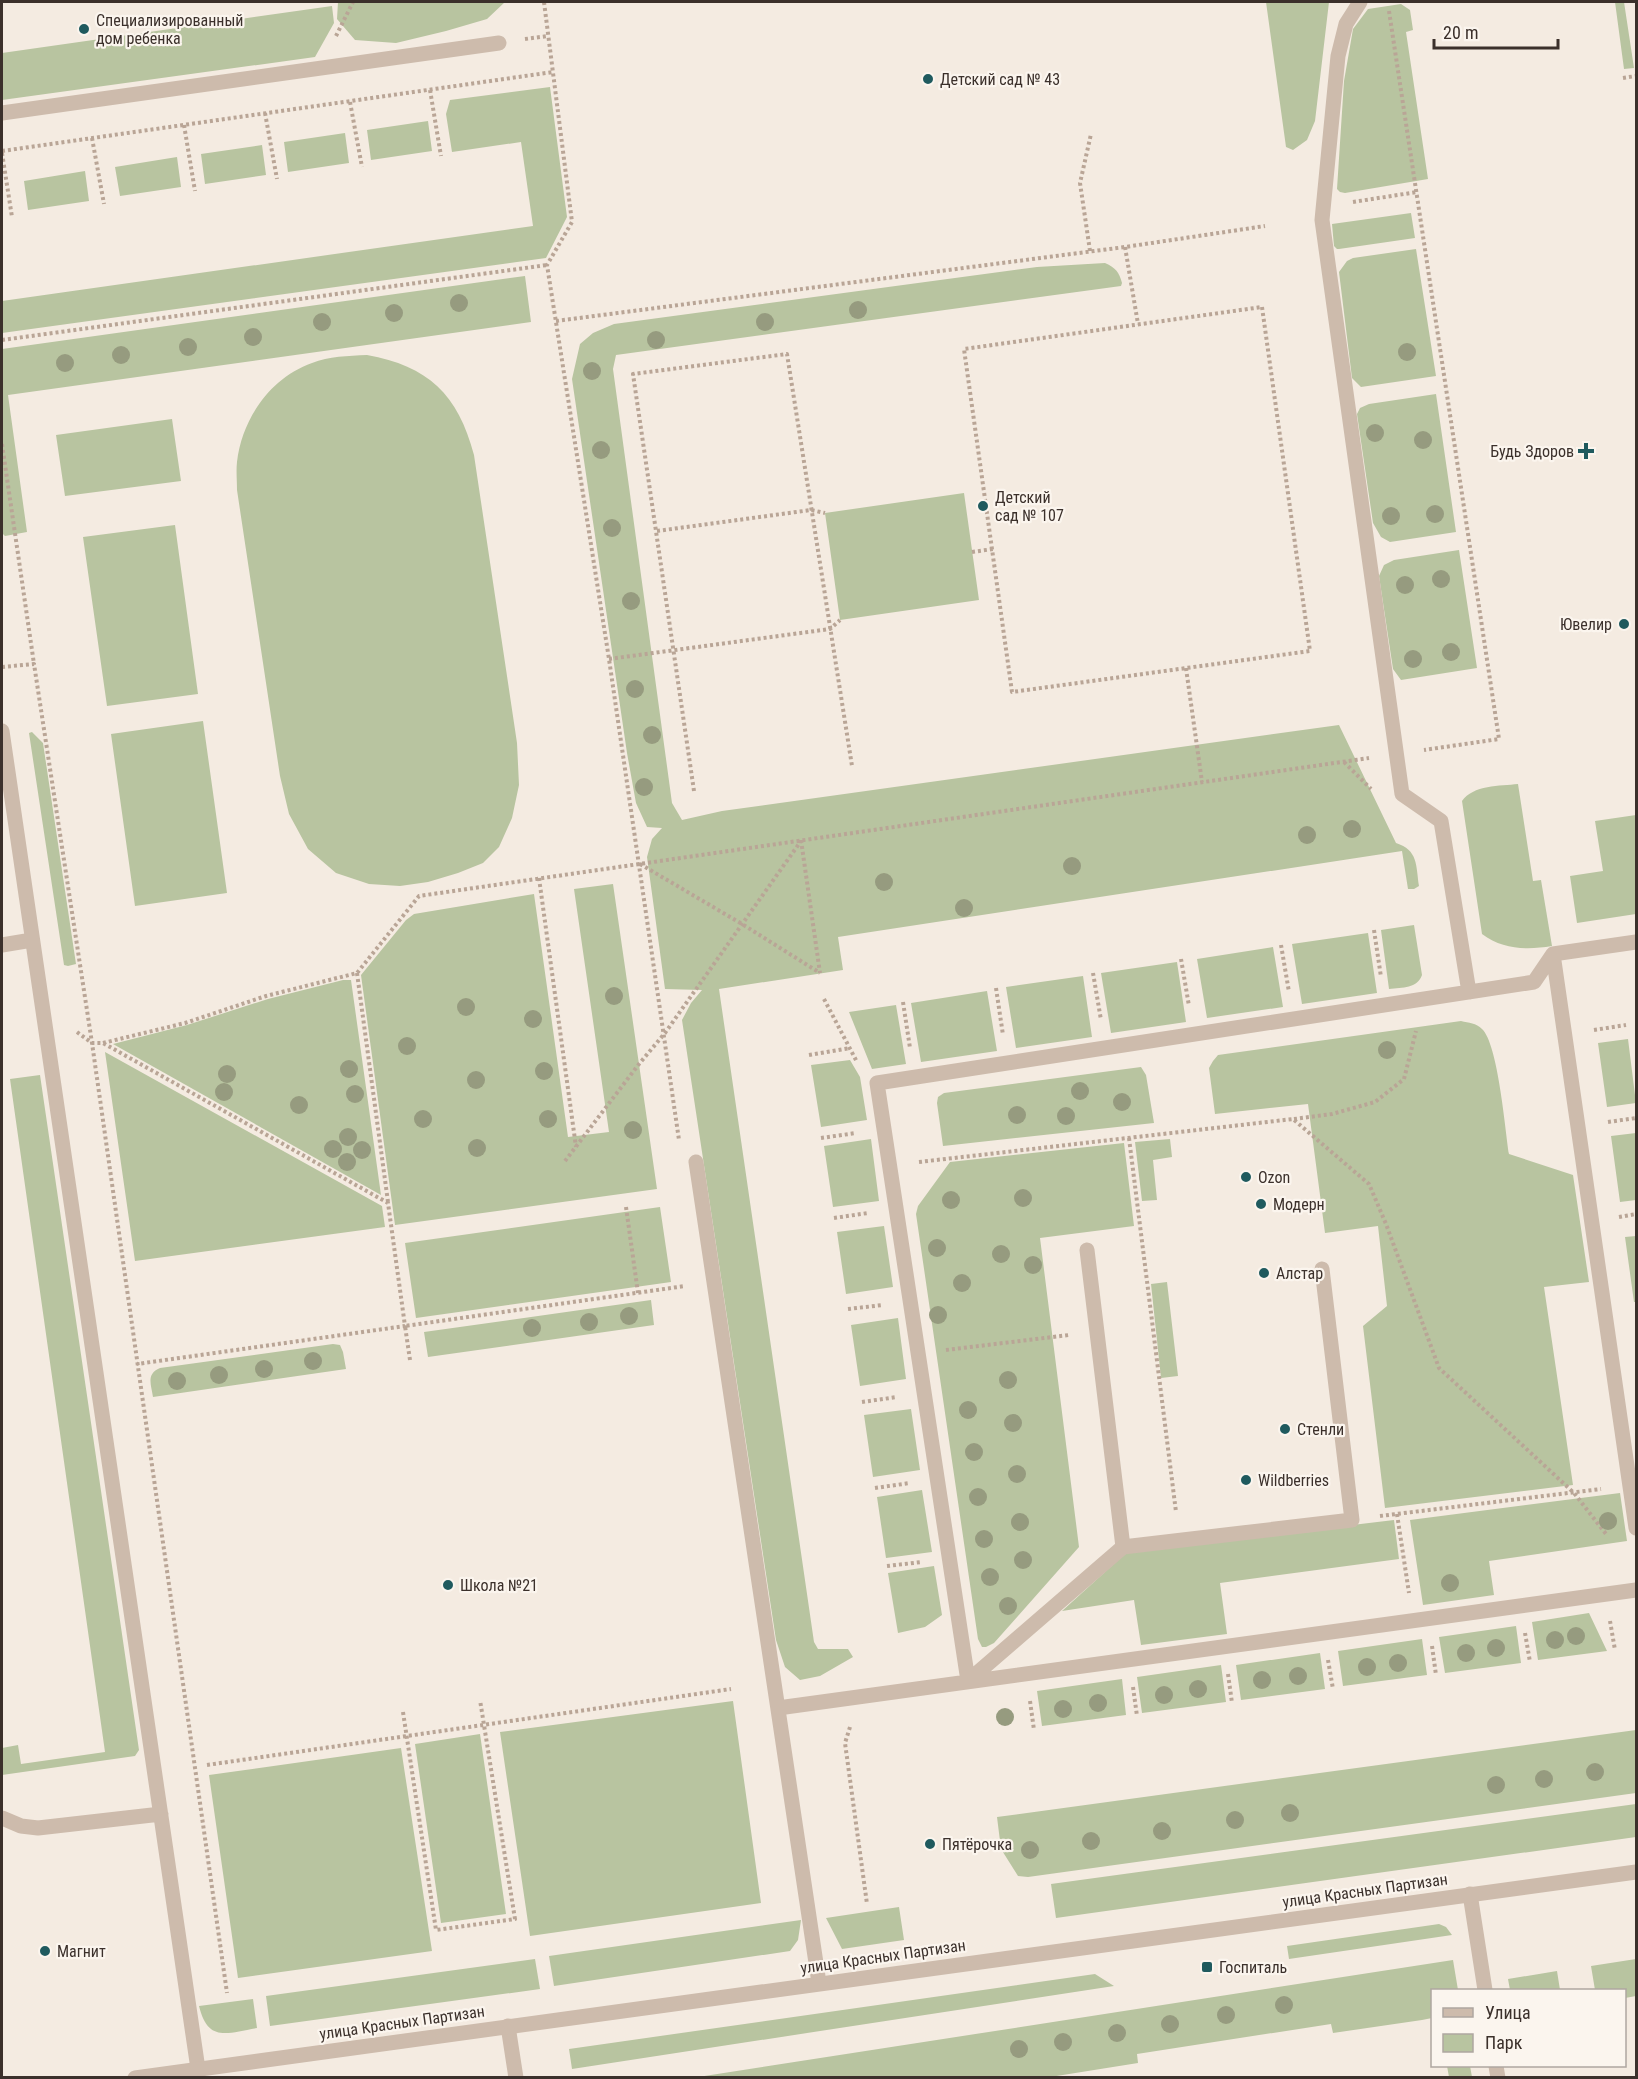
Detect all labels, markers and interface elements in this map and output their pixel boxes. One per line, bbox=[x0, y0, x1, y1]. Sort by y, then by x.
place label: Специализированный дом ребенка bbox=[96, 11, 243, 48]
scale bar bbox=[1434, 12, 1558, 50]
marker: Специализированный дом ребенка bbox=[77, 22, 91, 36]
text: 20 m bbox=[1443, 22, 1478, 43]
place label: Детский сад № 43 bbox=[940, 70, 1060, 89]
marker: Детский сад № 43 bbox=[921, 72, 935, 86]
place label: Будь Здоров bbox=[1490, 442, 1574, 461]
marker: Будь Здоров bbox=[1579, 444, 1593, 458]
place label: Детский сад № 107 bbox=[995, 488, 1064, 525]
marker: Детский сад № 107 bbox=[976, 499, 990, 513]
place label: Ювелир bbox=[1560, 615, 1612, 634]
marker: Ювелир bbox=[1617, 617, 1631, 631]
place label: Ozon bbox=[1258, 1168, 1290, 1187]
marker: Ozon bbox=[1239, 1170, 1253, 1184]
place label: Модерн bbox=[1273, 1195, 1325, 1214]
marker: Модерн bbox=[1254, 1197, 1268, 1211]
place label: Алстар bbox=[1276, 1264, 1323, 1283]
marker: Алстар bbox=[1257, 1266, 1271, 1280]
place label: Стенли bbox=[1297, 1420, 1344, 1439]
marker: Стенли bbox=[1278, 1422, 1292, 1436]
place label: Wildberries bbox=[1258, 1471, 1329, 1490]
marker: Wildberries bbox=[1239, 1473, 1253, 1487]
place label: Школа №21 bbox=[460, 1576, 538, 1595]
marker: Школа №21 bbox=[441, 1578, 455, 1592]
place label: Пятёрочка bbox=[942, 1835, 1012, 1854]
marker: Пятёрочка bbox=[923, 1837, 937, 1851]
street label: улица Красных Партизан bbox=[1281, 1869, 1449, 1911]
street label: улица Красных Партизан bbox=[799, 1935, 967, 1977]
place label: Магнит bbox=[57, 1942, 106, 1961]
marker: Магнит bbox=[38, 1944, 52, 1958]
place label: Госпиталь bbox=[1219, 1958, 1287, 1977]
marker: Госпиталь bbox=[1200, 1960, 1214, 1974]
legend bbox=[1431, 1989, 1626, 2067]
street label: улица Красных Партизан bbox=[318, 2001, 486, 2043]
text: Улица bbox=[1485, 2002, 1531, 2023]
text: Парк bbox=[1485, 2032, 1523, 2053]

